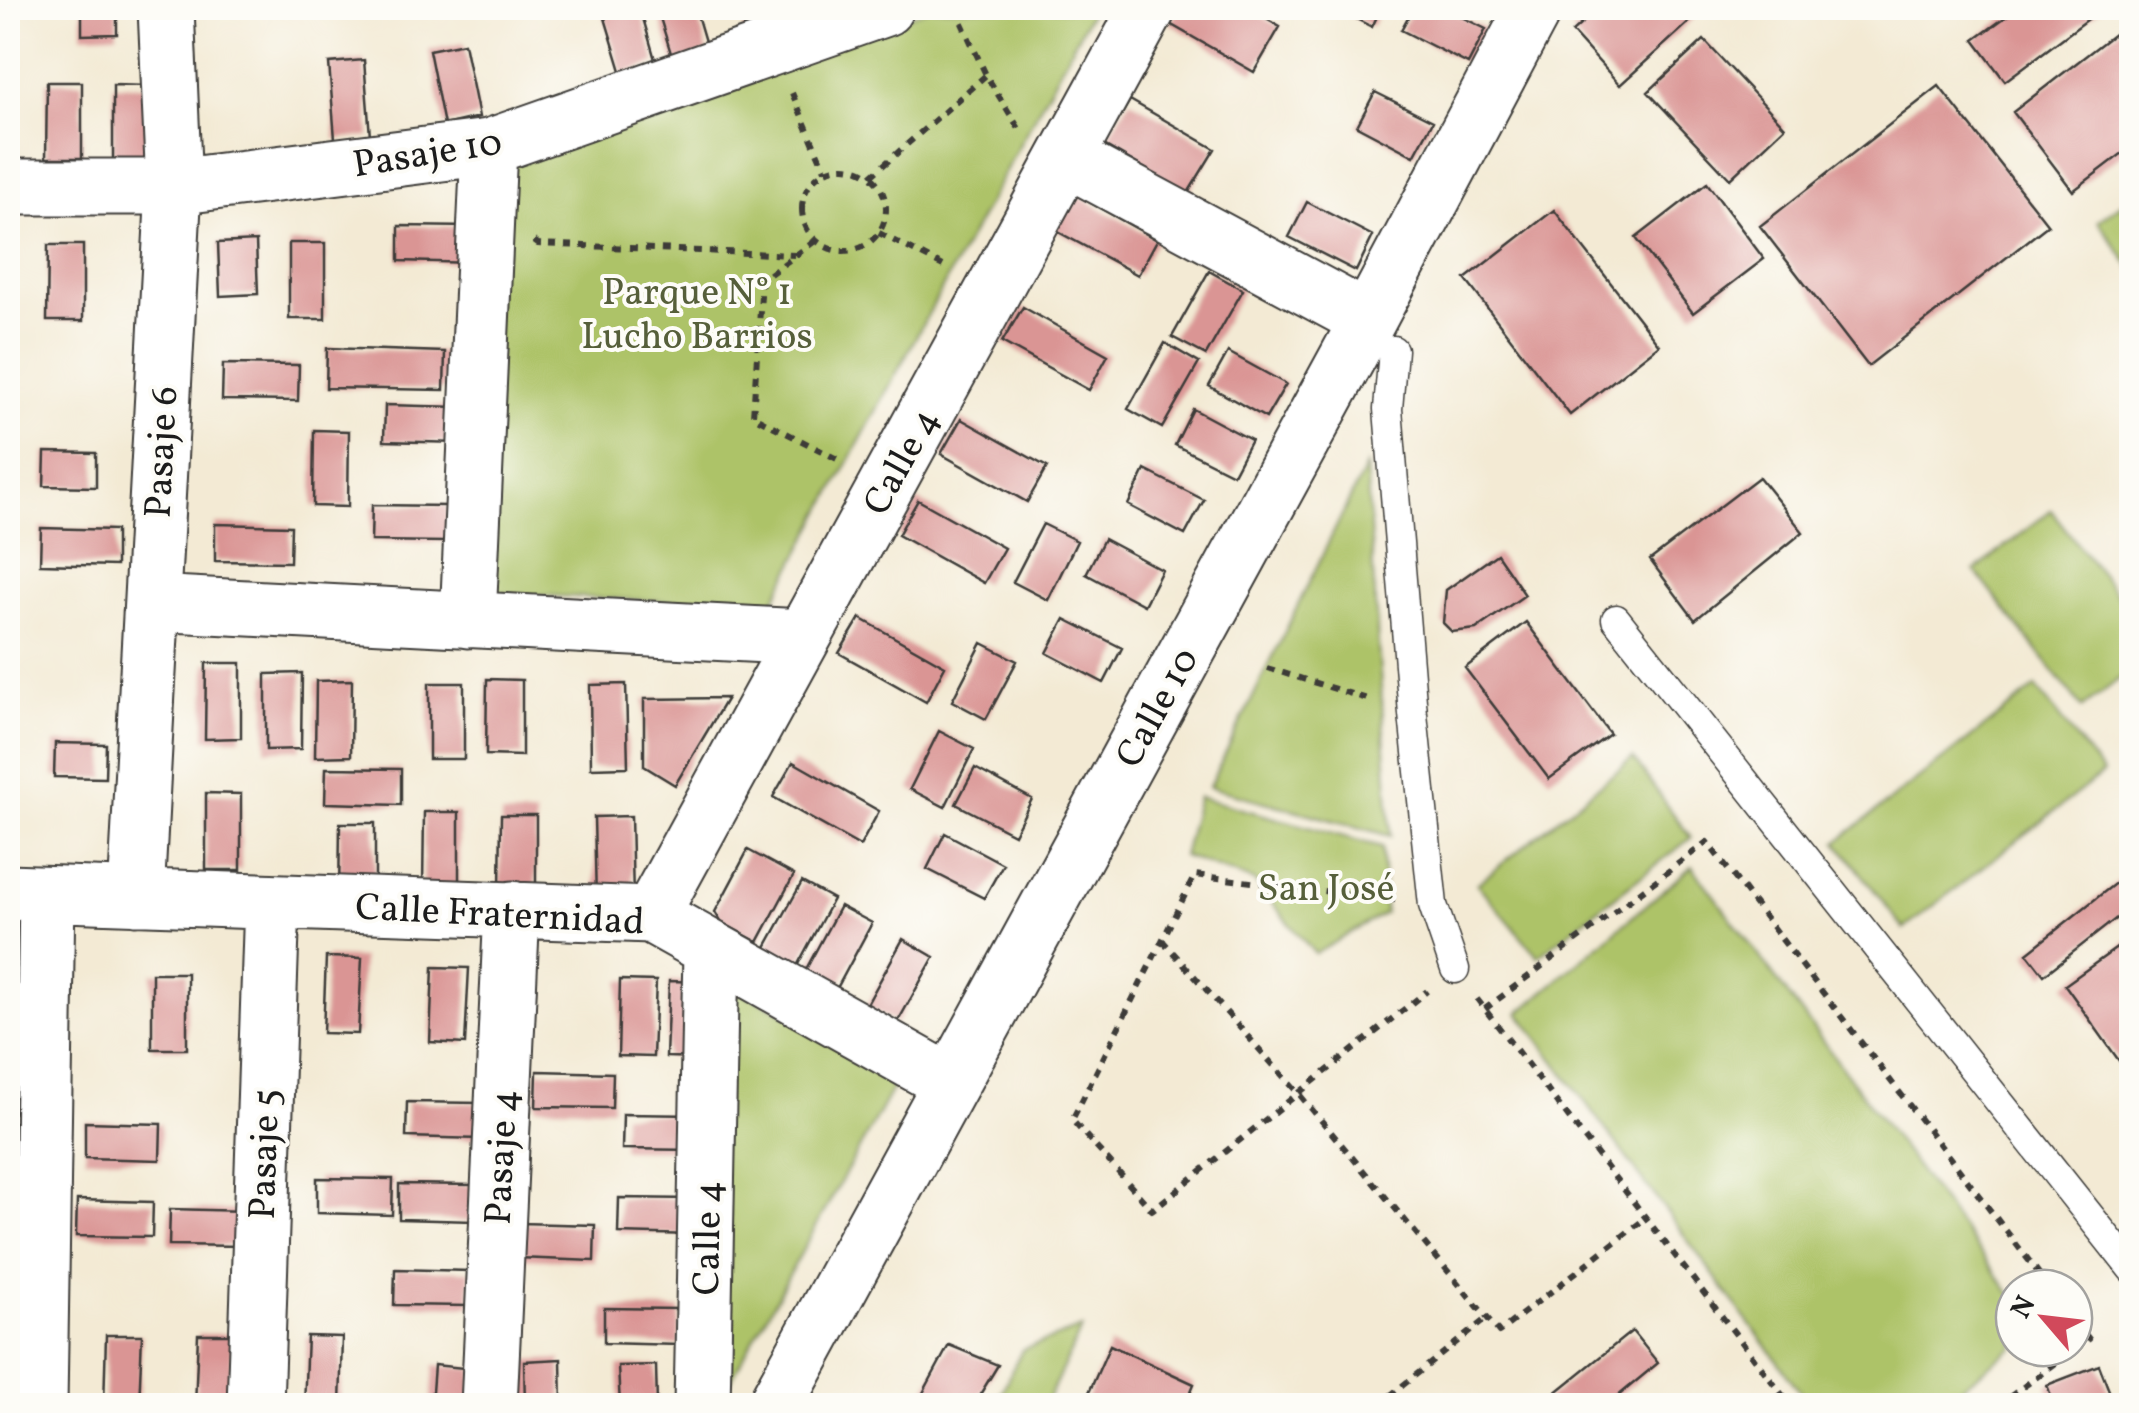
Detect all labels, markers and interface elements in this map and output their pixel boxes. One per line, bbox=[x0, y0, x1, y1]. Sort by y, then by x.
street label: Pasaje 10 bbox=[349, 118, 506, 193]
park label: Parque N° 1 Lucho Barrios bbox=[581, 268, 813, 365]
street label: Pasaje 6 bbox=[134, 385, 193, 519]
street label: Calle 4 bbox=[852, 400, 954, 526]
street label: Calle 10 bbox=[1104, 639, 1214, 778]
park label: San José bbox=[1257, 864, 1395, 917]
street label: Calle Fraternidad bbox=[354, 882, 646, 951]
street label: Pasaje 5 bbox=[238, 1088, 295, 1220]
street label: Pasaje 4 bbox=[473, 1088, 533, 1226]
street label: Calle 4 bbox=[682, 1180, 737, 1296]
north arrow bbox=[1994, 1268, 2094, 1368]
text: N bbox=[2002, 1289, 2046, 1326]

